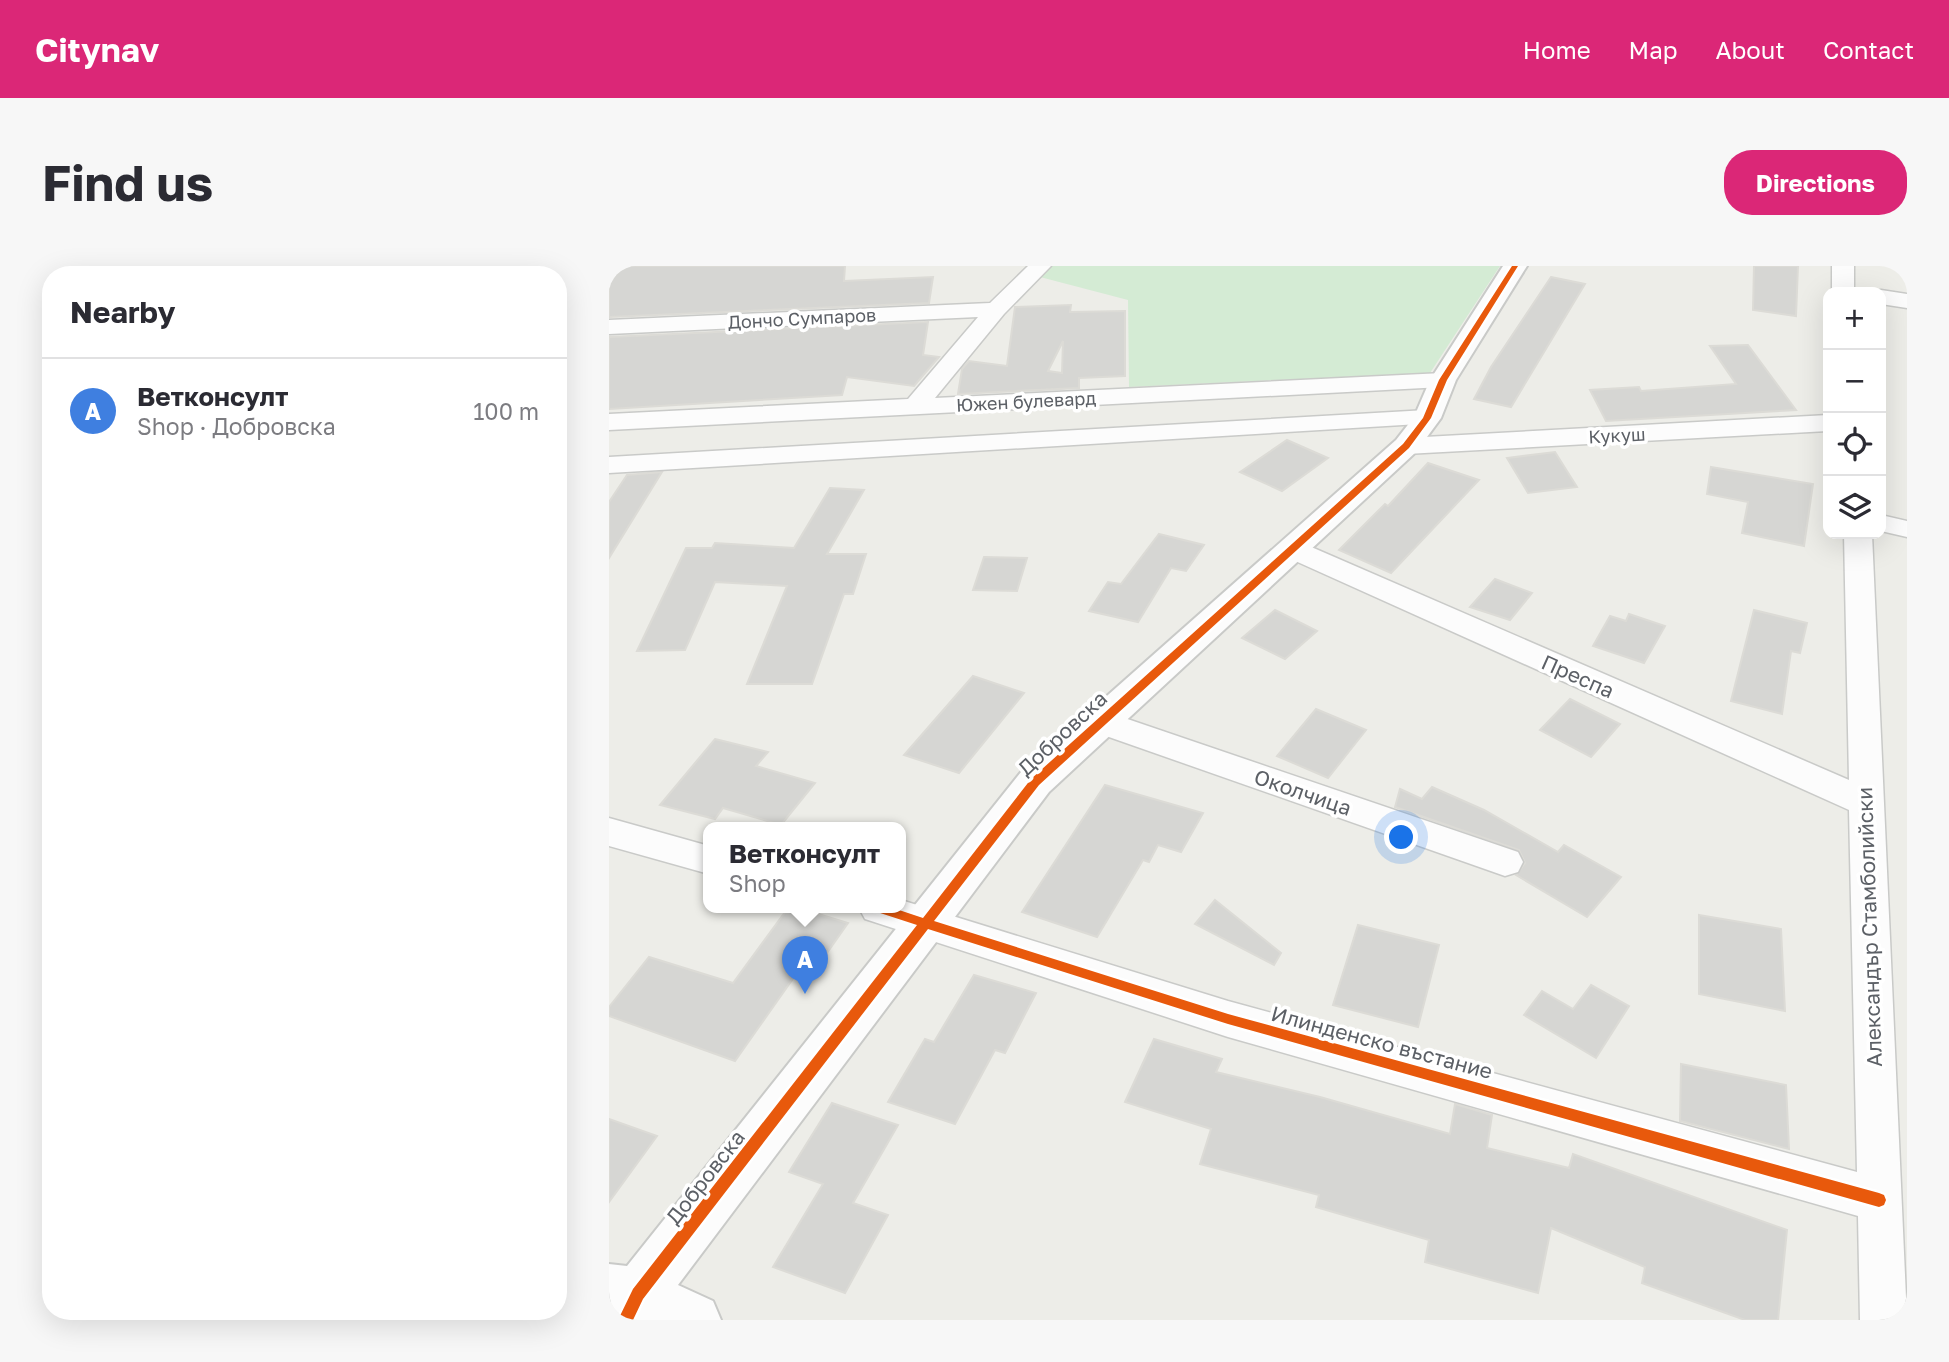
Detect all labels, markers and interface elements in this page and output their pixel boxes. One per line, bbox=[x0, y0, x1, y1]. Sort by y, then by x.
text: Citynav bbox=[35, 30, 159, 69]
text: Home bbox=[1523, 35, 1591, 64]
text: Map bbox=[1629, 35, 1678, 64]
text: About bbox=[1716, 35, 1785, 64]
text: Contact bbox=[1823, 35, 1914, 64]
button: Directions bbox=[1724, 150, 1907, 215]
text: Find us bbox=[42, 153, 213, 212]
map controls bbox=[1823, 287, 1886, 539]
button: + bbox=[1823, 287, 1886, 350]
text: Nearby bbox=[70, 294, 175, 330]
street label: Дончо Сумпаров bbox=[727, 303, 877, 333]
button: − bbox=[1823, 350, 1886, 413]
text: Ветконсулт bbox=[137, 381, 289, 412]
street label: Южен булевард bbox=[955, 386, 1097, 416]
text: A bbox=[85, 397, 101, 425]
text: 100 m bbox=[473, 397, 539, 425]
text: Shop · Добровска bbox=[137, 412, 336, 440]
button: locate bbox=[1823, 413, 1886, 476]
street label: Кукуш bbox=[1588, 423, 1646, 447]
button: layers bbox=[1823, 476, 1886, 539]
street label: Преспа bbox=[1538, 649, 1618, 703]
street label: Добровска bbox=[1012, 685, 1112, 781]
street label: Околчица bbox=[1251, 763, 1355, 821]
street label: Александър Стамболийски bbox=[1851, 786, 1887, 1068]
your location bbox=[1384, 820, 1418, 854]
popup bbox=[703, 822, 906, 913]
text: Ветконсулт bbox=[729, 838, 880, 869]
text: Shop bbox=[729, 869, 786, 897]
pin: A bbox=[782, 936, 828, 994]
street label: Илинденско въстание bbox=[1268, 1000, 1496, 1084]
street label: Добровска bbox=[660, 1125, 750, 1229]

